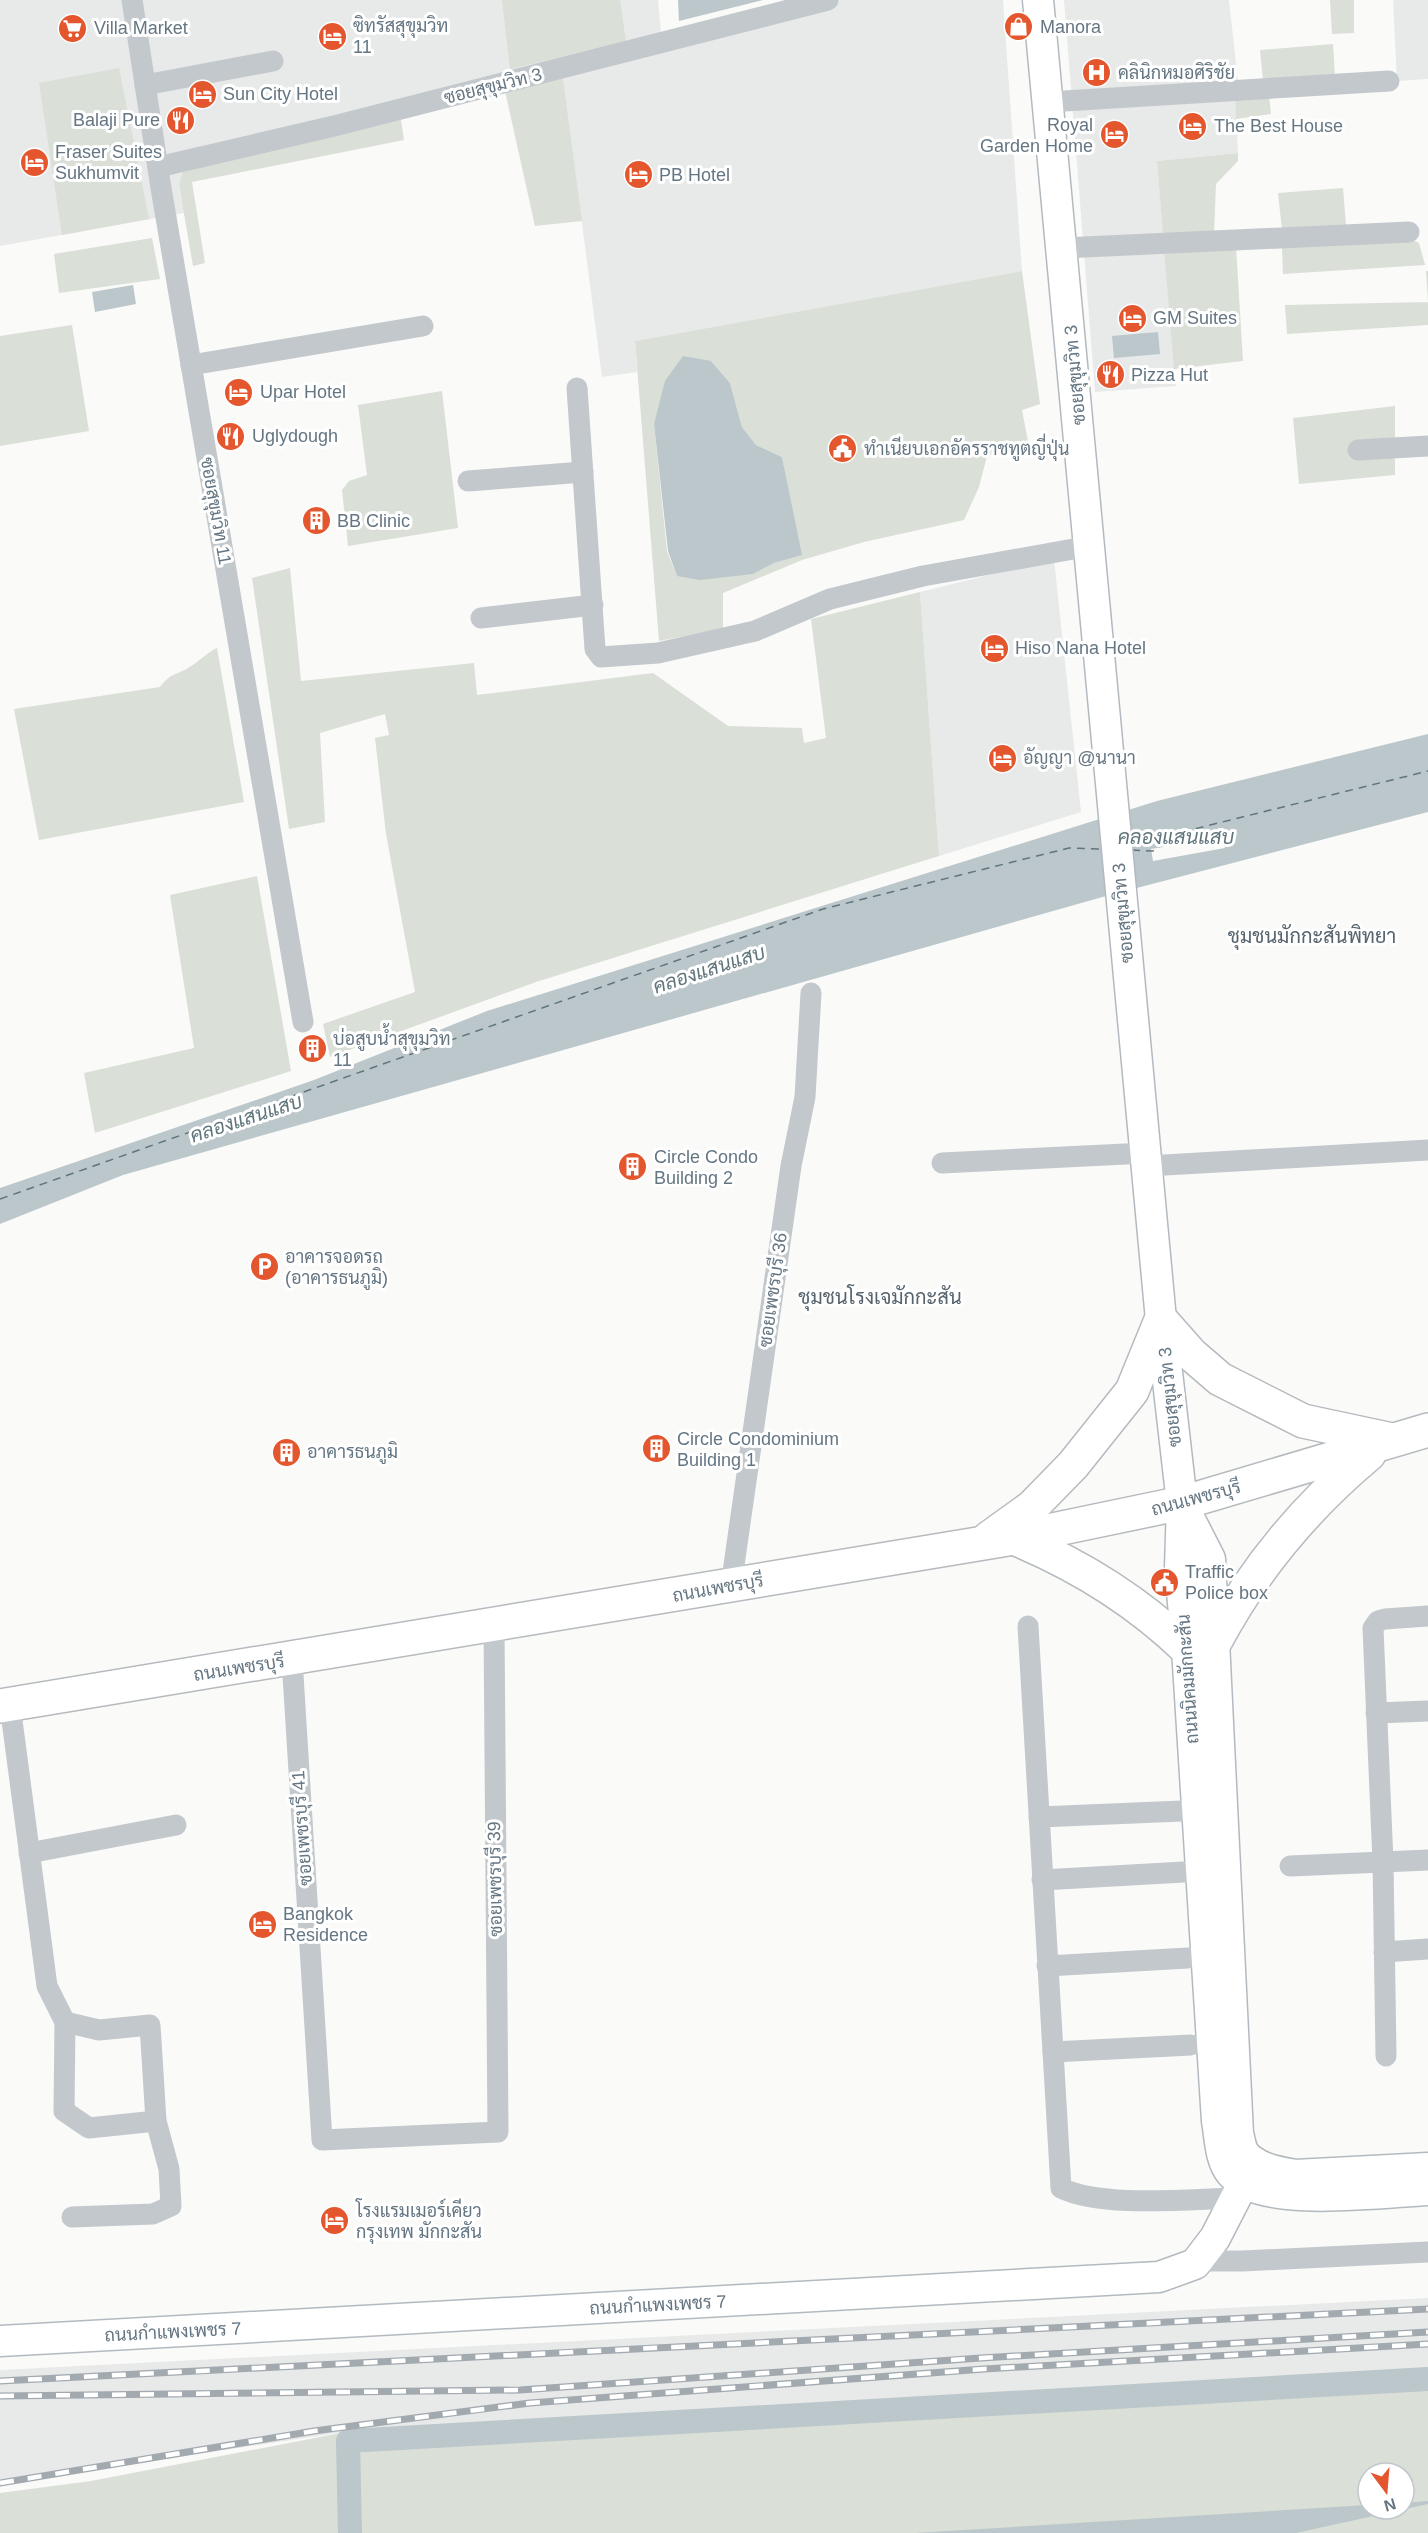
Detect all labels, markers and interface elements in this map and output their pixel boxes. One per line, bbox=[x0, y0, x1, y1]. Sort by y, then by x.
shop icon: Manora bbox=[1003, 11, 1035, 43]
supermarket icon: Villa Market bbox=[57, 12, 89, 44]
place label: ซิทรัสสุขุมวิท 11 bbox=[353, 15, 448, 57]
place label: Manora bbox=[1040, 17, 1102, 37]
place label: Villa Market bbox=[94, 18, 188, 38]
hotel icon: ซิทรัสสุขุมวิท 11 bbox=[316, 20, 348, 52]
hospital icon: คลินิกหมอศิริชัย bbox=[1081, 57, 1113, 89]
place label: คลินิกหมอศิริชัย bbox=[1118, 62, 1235, 83]
street label: ซอยสุขุมวิท 3 bbox=[442, 63, 545, 110]
hotel icon: Sun City Hotel bbox=[186, 78, 218, 110]
place label: Sun City Hotel bbox=[223, 84, 338, 104]
restaurant icon: Balaji Pure bbox=[165, 104, 197, 136]
place label: Balaji Pure bbox=[73, 110, 160, 130]
hotel icon: The Best House bbox=[1177, 110, 1209, 142]
place label: Royal Garden Home bbox=[980, 115, 1093, 156]
place label: The Best House bbox=[1214, 116, 1343, 136]
hotel icon: Royal Garden Home bbox=[1098, 119, 1130, 151]
place label: Fraser Suites Sukhumvit bbox=[55, 142, 162, 183]
hotel icon: Fraser Suites Sukhumvit bbox=[18, 146, 50, 178]
hotel icon: PB Hotel bbox=[622, 159, 654, 191]
place label: PB Hotel bbox=[659, 165, 730, 185]
hotel icon: GM Suites bbox=[1116, 302, 1148, 334]
place label: GM Suites bbox=[1153, 308, 1237, 328]
street label: ซอยสุขุมวิท 3 bbox=[1060, 324, 1091, 426]
restaurant icon: Pizza Hut bbox=[1094, 359, 1126, 391]
place label: Pizza Hut bbox=[1131, 365, 1208, 385]
hotel icon: Upar Hotel bbox=[223, 376, 255, 408]
place label: Upar Hotel bbox=[260, 382, 346, 402]
restaurant icon: Uglydough bbox=[215, 420, 247, 452]
place label: Uglydough bbox=[252, 426, 338, 446]
public building icon: ทำเนียบเอกอัครราชทูตญี่ปุ่น bbox=[827, 433, 859, 465]
place label: ทำเนียบเอกอัครราชทูตญี่ปุ่น bbox=[864, 433, 1069, 462]
street label: ซอยสุขุมวิท 11 bbox=[195, 455, 236, 567]
building icon: BB Clinic bbox=[300, 505, 332, 537]
place label: BB Clinic bbox=[337, 511, 410, 531]
hotel icon: Hiso Nana Hotel bbox=[978, 632, 1010, 664]
place label: Hiso Nana Hotel bbox=[1015, 638, 1146, 658]
hotel icon: อัญญา @นานา bbox=[986, 742, 1018, 774]
place label: อัญญา @นานา bbox=[1023, 747, 1136, 769]
water label: คลองแสนแสบ bbox=[1118, 826, 1234, 848]
street label: ซอยสุขุมวิท 3 bbox=[1108, 862, 1139, 964]
district label: ชุมชนมักกะสันพิทยา bbox=[1228, 924, 1396, 950]
water label: คลองแสนแสบ bbox=[650, 941, 768, 997]
place label: บ่อสูบน้ำสุขุมวิท 11 bbox=[333, 1023, 451, 1070]
building icon: บ่อสูบน้ำสุขุมวิท 11 bbox=[296, 1033, 328, 1065]
water label: คลองแสนแสบ bbox=[187, 1090, 305, 1146]
place label: Circle Condo Building 2 bbox=[654, 1147, 758, 1188]
building icon: Circle Condo Building 2 bbox=[617, 1151, 649, 1183]
street label: ซอยเพชรบุรี 36 bbox=[752, 1231, 793, 1349]
place label: อาคารจอดรถ (อาคารธนภูมิ) bbox=[285, 1247, 388, 1291]
parking icon: อาคารจอดรถ (อาคารธนภูมิ) bbox=[248, 1251, 280, 1283]
district label: ชุมชนโรงเจมักกะสัน bbox=[798, 1284, 962, 1311]
street label: ซอยสุขุมวิท 3 bbox=[1154, 1346, 1187, 1448]
place label: Circle Condominium Building 1 bbox=[677, 1429, 839, 1470]
building icon: Circle Condominium Building 1 bbox=[640, 1433, 672, 1465]
building icon: อาคารธนภูมิ bbox=[270, 1436, 302, 1468]
place label: อาคารธนภูมิ bbox=[307, 1441, 398, 1465]
street label: ถนนเพชรบุรี bbox=[1148, 1473, 1244, 1521]
place label: Traffic Police box bbox=[1185, 1562, 1268, 1603]
public building icon: Traffic Police box bbox=[1148, 1566, 1180, 1598]
street label: ถนนเพชรบุรี bbox=[671, 1567, 766, 1608]
street label: ถนนนิคมมักกะสัน bbox=[1172, 1613, 1203, 1745]
street label: ถนนเพชรบุรี bbox=[192, 1648, 287, 1687]
street label: ซอยเพชรบุรี 41 bbox=[285, 1770, 318, 1887]
street label: ซอยเพชรบุรี 39 bbox=[481, 1821, 508, 1937]
place label: Bangkok Residence bbox=[283, 1904, 368, 1945]
hotel icon: Bangkok Residence bbox=[246, 1908, 278, 1940]
place label: โรงแรมเมอร์เคียว กรุงเทพ มักกะสัน bbox=[355, 2198, 482, 2244]
hotel icon: โรงแรมเมอร์เคียว กรุงเทพ มักกะสัน bbox=[319, 2205, 351, 2237]
street label: ถนนกำแพงเพชร 7 bbox=[589, 2291, 727, 2319]
street label: ถนนกำแพงเพชร 7 bbox=[104, 2318, 242, 2346]
north arrow bbox=[1356, 2461, 1416, 2521]
text: N bbox=[1382, 2495, 1398, 2515]

